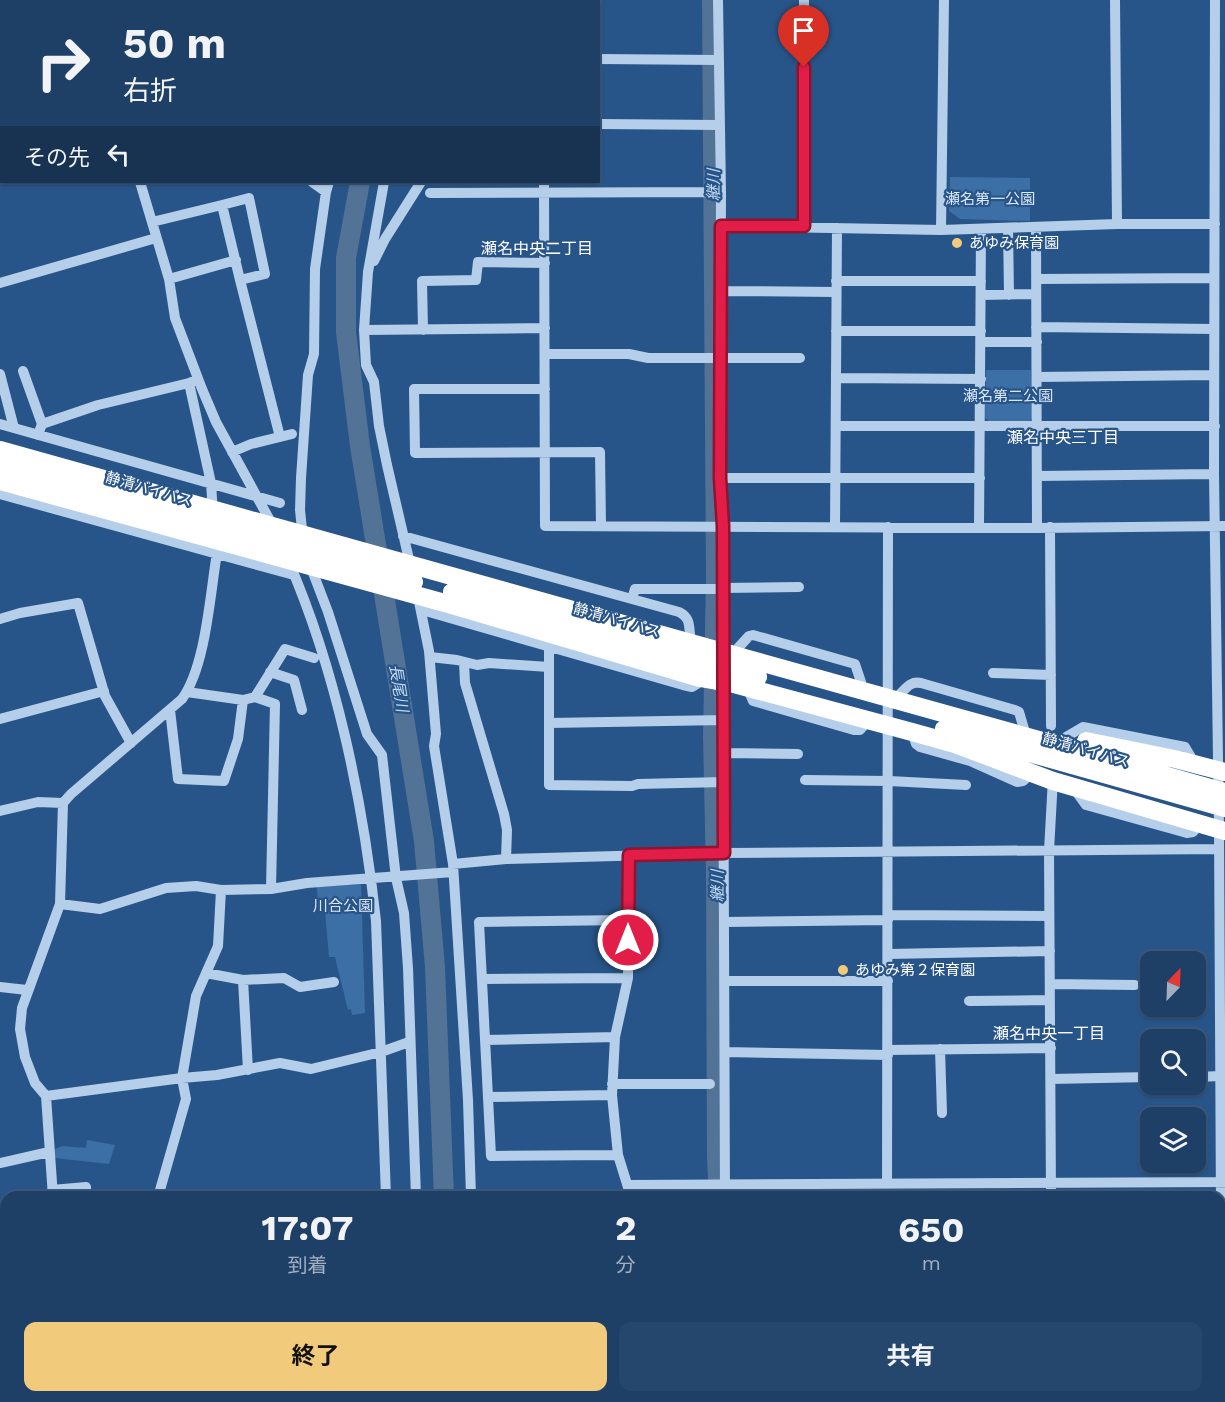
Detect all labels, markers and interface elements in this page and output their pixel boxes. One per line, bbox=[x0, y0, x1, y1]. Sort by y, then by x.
pin bbox=[778, 5, 829, 67]
icon: arrive bbox=[787, 14, 820, 47]
text: 50 m bbox=[123, 19, 226, 68]
icon: right bbox=[24, 24, 102, 102]
text: 右折 bbox=[123, 75, 177, 107]
icon: left bbox=[102, 138, 135, 171]
text: その先 bbox=[24, 145, 90, 170]
water label: 継川 bbox=[704, 167, 723, 201]
park label: 瀬名第一公園 bbox=[945, 190, 1035, 208]
place label: あゆみ保育園 bbox=[969, 234, 1059, 252]
marker: あゆみ保育園 bbox=[950, 236, 964, 250]
district label: 瀬名中央二丁目 bbox=[481, 239, 593, 258]
park label: 瀬名第二公園 bbox=[963, 387, 1053, 405]
district label: 瀬名中央三丁目 bbox=[1007, 428, 1119, 447]
street label: 静清バイパス bbox=[103, 468, 195, 510]
street label: 静清バイパス bbox=[571, 599, 663, 641]
water label: 長尾川 bbox=[386, 663, 412, 715]
street label: 静清バイパス bbox=[1040, 729, 1132, 771]
water label: 継川 bbox=[708, 868, 727, 902]
park label: 川合公園 bbox=[313, 897, 373, 915]
position arrow bbox=[596, 908, 660, 972]
north arrow bbox=[1140, 951, 1206, 1017]
map controls bbox=[1140, 951, 1206, 1173]
place label: あゆみ第２保育園 bbox=[855, 961, 975, 979]
marker: あゆみ第２保育園 bbox=[836, 963, 850, 977]
district label: 瀬名中央一丁目 bbox=[993, 1024, 1105, 1043]
button: search bbox=[1140, 1029, 1206, 1095]
button: layers bbox=[1140, 1107, 1206, 1173]
text: 17:07 bbox=[262, 1207, 353, 1249]
text: 2 bbox=[615, 1207, 636, 1249]
text: 650 bbox=[898, 1209, 964, 1251]
text: m bbox=[922, 1251, 941, 1275]
text: 到着 bbox=[287, 1253, 327, 1277]
text: 分 bbox=[616, 1253, 636, 1277]
button: 終了 bbox=[24, 1322, 607, 1391]
button: 共有 bbox=[619, 1322, 1202, 1391]

